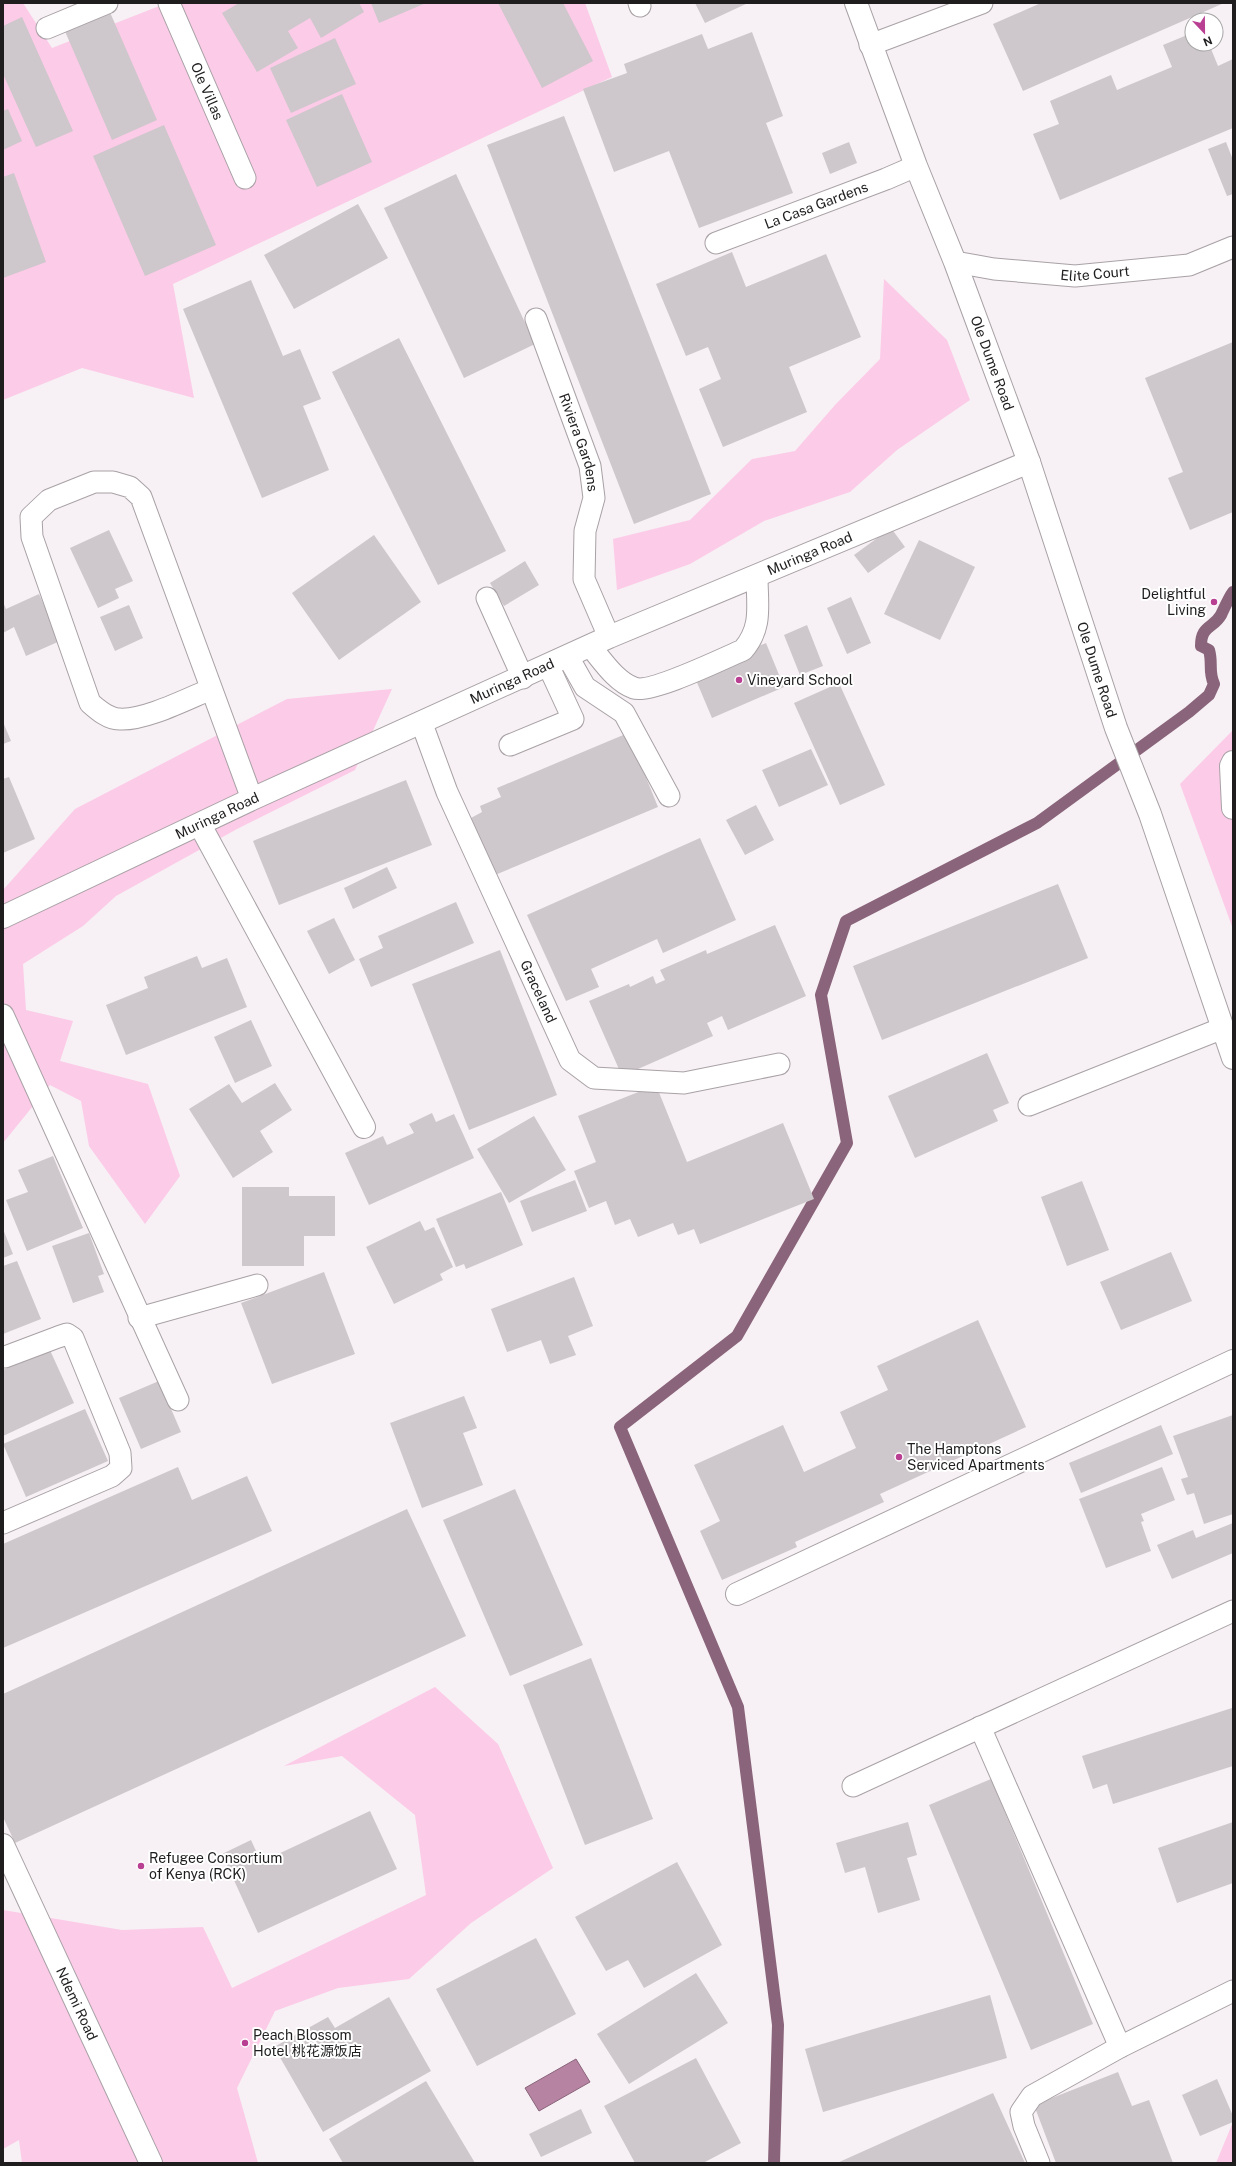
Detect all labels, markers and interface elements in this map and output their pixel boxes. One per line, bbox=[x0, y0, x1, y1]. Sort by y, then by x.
north arrow bbox=[1184, 12, 1224, 52]
text: N bbox=[1202, 34, 1214, 48]
street label: Ole Villas bbox=[188, 60, 227, 122]
street label: La Casa Gardens bbox=[762, 179, 870, 232]
street label: Elite Court bbox=[1060, 263, 1130, 284]
street label: Ole Dume Road bbox=[968, 313, 1017, 413]
street label: Riviera Gardens bbox=[556, 391, 601, 492]
street label: Muringa Road bbox=[765, 529, 855, 578]
place label: Delightful Living bbox=[1141, 586, 1206, 618]
marker: Delightful Living bbox=[1209, 597, 1219, 607]
street label: Ole Dume Road bbox=[1074, 620, 1120, 720]
street label: Muringa Road bbox=[467, 655, 557, 707]
place label: Vineyard School bbox=[747, 672, 853, 688]
marker: Vineyard School bbox=[734, 675, 744, 685]
street label: Muringa Road bbox=[173, 789, 261, 842]
street label: Graceland bbox=[517, 958, 560, 1025]
place label: The Hamptons Serviced Apartments bbox=[907, 1441, 1045, 1473]
marker: The Hamptons Serviced Apartments bbox=[894, 1452, 904, 1462]
place label: Refugee Consortium of Kenya (RCK) bbox=[149, 1850, 282, 1882]
marker: Refugee Consortium of Kenya (RCK) bbox=[136, 1861, 146, 1871]
street label: Ndemi Road bbox=[53, 1964, 101, 2043]
place label: Peach Blossom Hotel 桃花源饭店 bbox=[253, 2027, 362, 2059]
marker: Peach Blossom Hotel 桃花源饭店 bbox=[240, 2038, 250, 2048]

